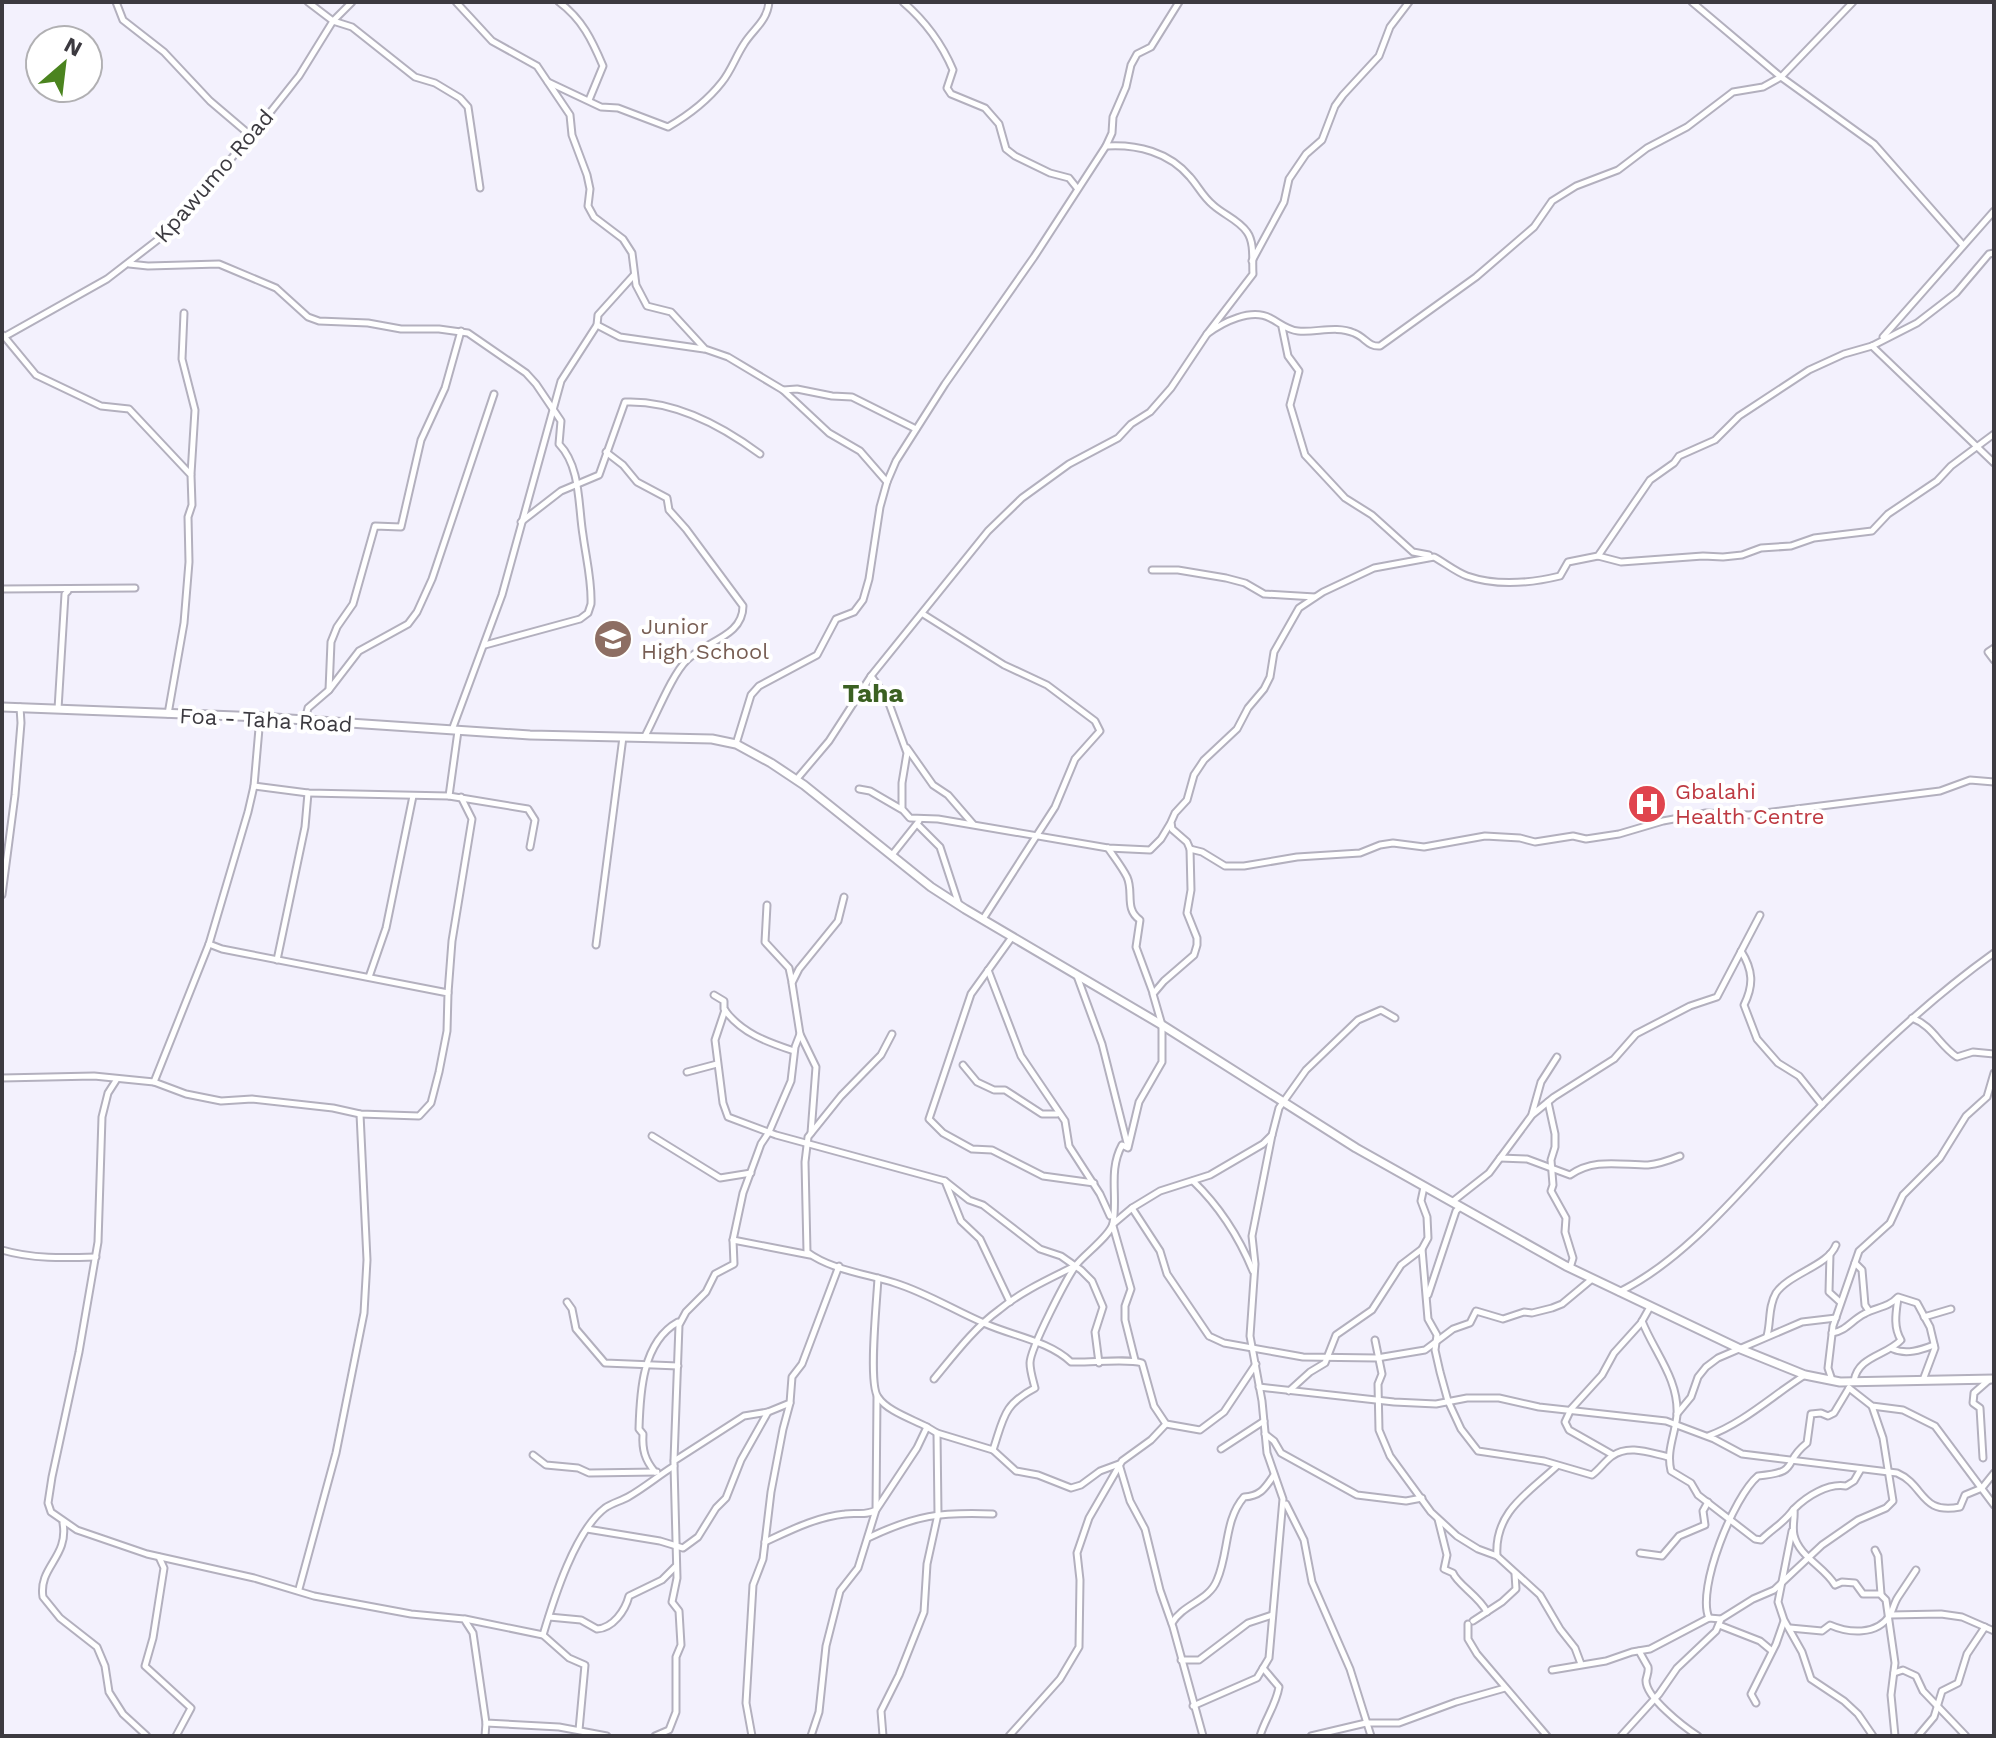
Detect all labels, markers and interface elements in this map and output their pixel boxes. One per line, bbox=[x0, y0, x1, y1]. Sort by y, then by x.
north arrow bbox=[24, 24, 104, 104]
text: N bbox=[60, 32, 86, 62]
street label: Kpawumo Road bbox=[150, 104, 278, 248]
place label: Junior High School bbox=[641, 614, 769, 664]
school or university icon: Junior High School bbox=[592, 618, 634, 660]
district label: Taha bbox=[843, 678, 903, 708]
street label: Foa - Taha Road bbox=[179, 703, 353, 737]
place label: Gbalahi Health Centre bbox=[1675, 779, 1825, 829]
hospital icon: Gbalahi Health Centre bbox=[1626, 783, 1668, 825]

